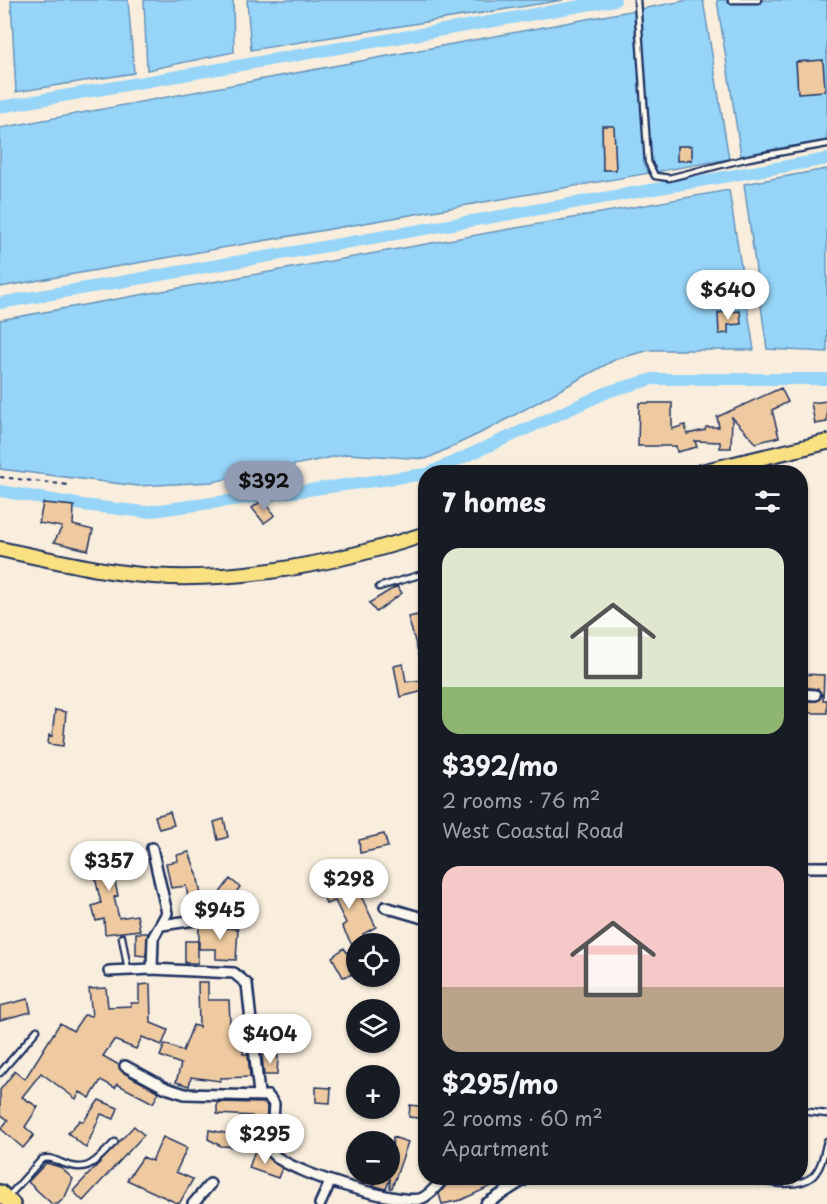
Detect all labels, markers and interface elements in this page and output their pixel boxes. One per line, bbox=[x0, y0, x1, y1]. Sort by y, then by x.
pin: $640 bbox=[692, 270, 764, 321]
text: $640 bbox=[700, 274, 756, 304]
pin: $392 bbox=[228, 461, 300, 512]
text: $392 bbox=[238, 465, 290, 495]
text: 7 homes bbox=[442, 482, 546, 521]
icon: filters bbox=[751, 485, 784, 518]
icon: home bbox=[559, 587, 667, 695]
text: $392/mo bbox=[442, 746, 558, 785]
text: 2 rooms · 76 m² bbox=[442, 785, 600, 815]
text: West Coastal Road bbox=[442, 815, 624, 845]
pin: $357 bbox=[73, 841, 145, 892]
text: $357 bbox=[84, 845, 134, 875]
pin: $298 bbox=[313, 859, 385, 910]
text: $298 bbox=[323, 863, 375, 893]
pin: $945 bbox=[184, 890, 256, 941]
text: $945 bbox=[194, 894, 246, 924]
icon: home bbox=[559, 905, 667, 1013]
map controls bbox=[346, 933, 400, 1185]
button: locate bbox=[346, 933, 400, 987]
button: layers bbox=[346, 999, 400, 1053]
pin: $404 bbox=[234, 1014, 306, 1065]
text: $404 bbox=[243, 1018, 297, 1048]
text: $295/mo bbox=[442, 1064, 558, 1103]
button: + bbox=[346, 1065, 400, 1119]
text: 2 rooms · 60 m² bbox=[442, 1103, 603, 1133]
pin: $295 bbox=[229, 1114, 301, 1165]
text: $295 bbox=[239, 1118, 291, 1148]
button: − bbox=[346, 1131, 400, 1185]
text: Apartment bbox=[442, 1133, 549, 1163]

